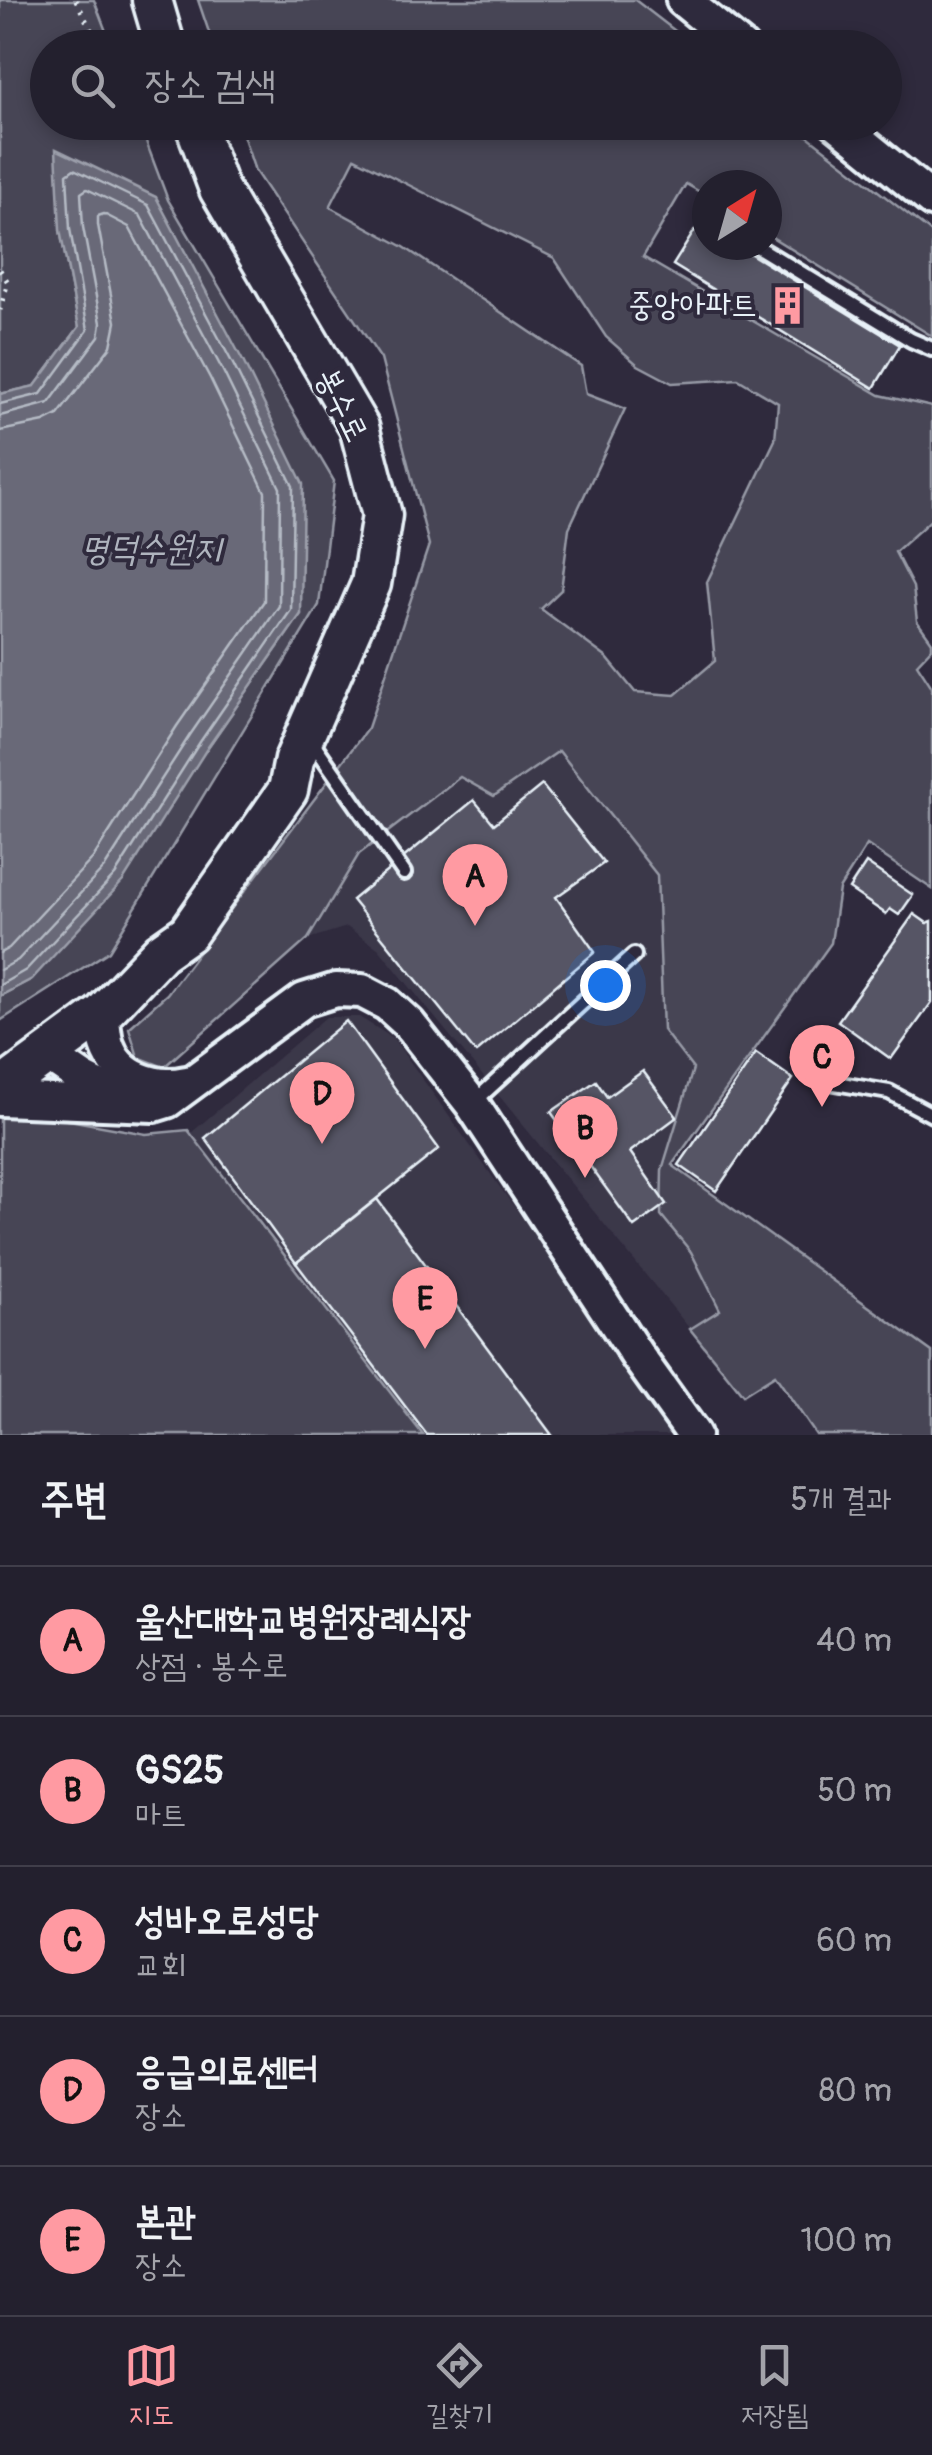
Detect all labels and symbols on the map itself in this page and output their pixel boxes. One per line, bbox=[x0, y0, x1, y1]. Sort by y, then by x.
north arrow bbox=[692, 170, 782, 260]
building icon: 중앙아파트 bbox=[766, 284, 808, 326]
place label: 중앙아파트 bbox=[628, 285, 757, 325]
street label: 봉수로 bbox=[307, 362, 377, 448]
water label: 명덕수원지 bbox=[81, 527, 225, 571]
pin: A bbox=[442, 844, 508, 926]
your location bbox=[580, 960, 631, 1011]
pin: C bbox=[790, 1024, 854, 1107]
pin: D bbox=[290, 1062, 354, 1144]
pin: B bbox=[552, 1096, 618, 1178]
pin: E bbox=[392, 1266, 458, 1349]

